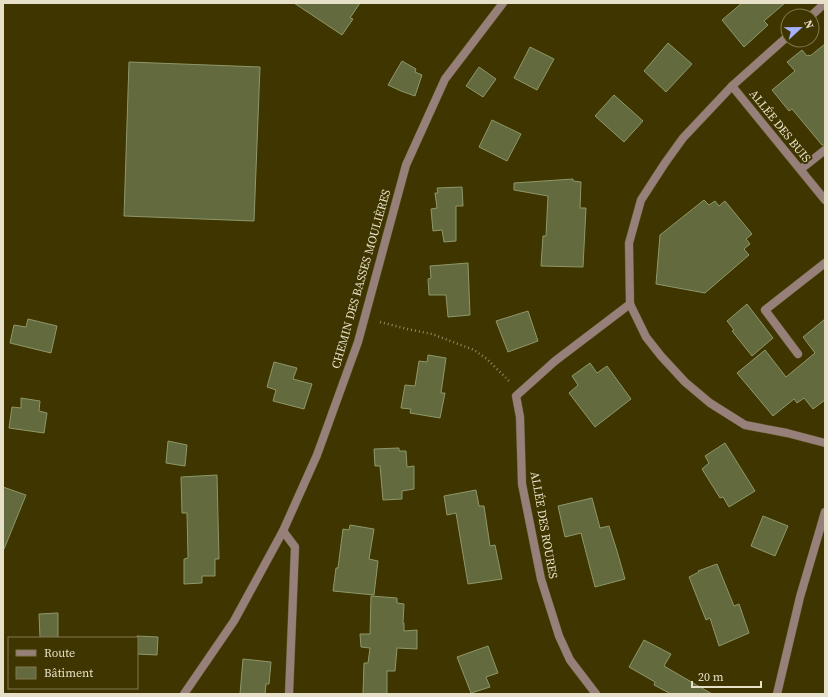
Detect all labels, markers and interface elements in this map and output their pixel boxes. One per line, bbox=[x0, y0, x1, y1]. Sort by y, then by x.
north arrow bbox=[780, 8, 820, 48]
text: N bbox=[800, 18, 817, 31]
street label: ALLÉE DES BUIS bbox=[746, 86, 814, 166]
street label: CHEMIN DES BASSES MOULIÈRES bbox=[328, 187, 394, 371]
street label: ALLÉE DES ROURES bbox=[527, 470, 561, 580]
legend bbox=[8, 637, 138, 689]
text: Route bbox=[44, 645, 75, 661]
scale bar bbox=[692, 663, 761, 689]
text: Bâtiment bbox=[44, 665, 93, 681]
text: 20 m bbox=[698, 669, 724, 685]

